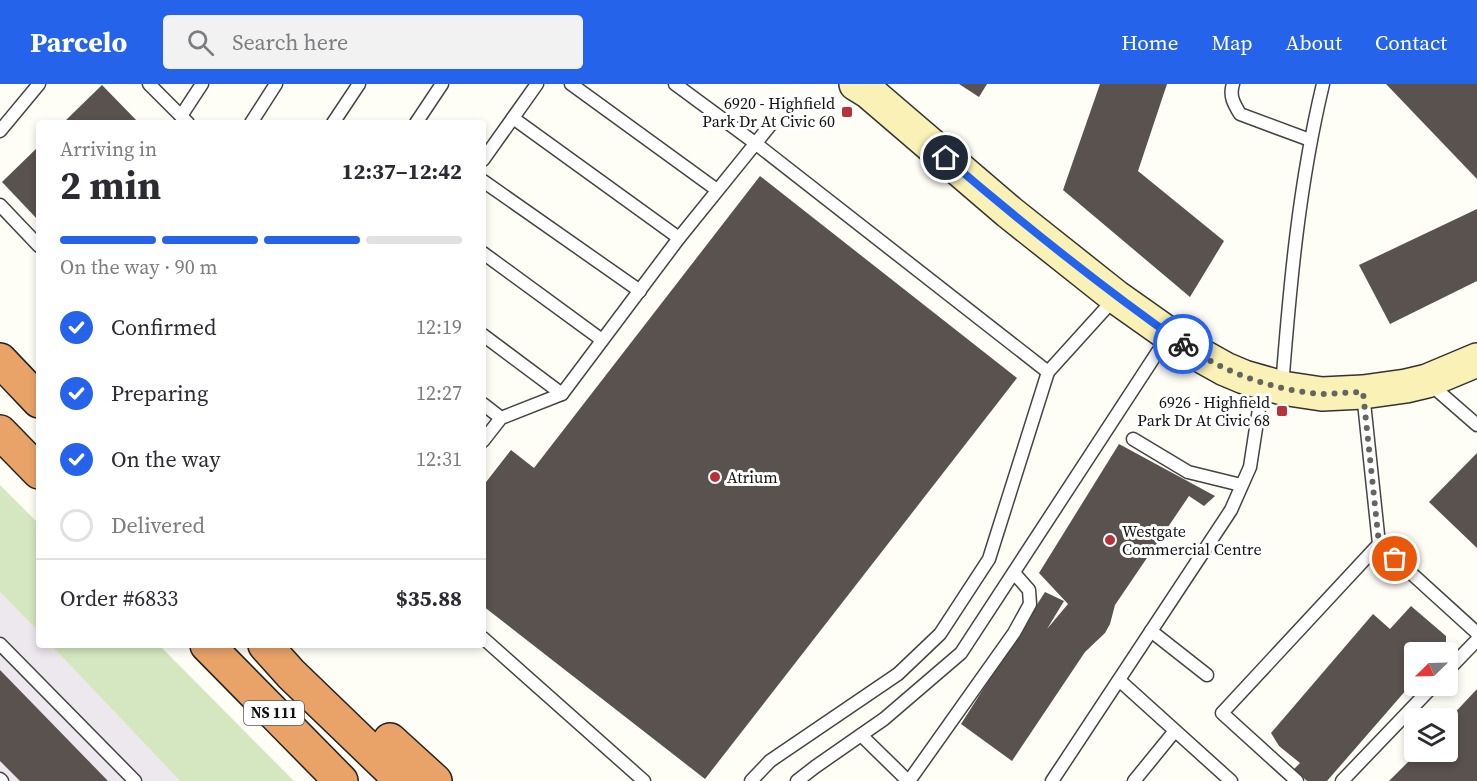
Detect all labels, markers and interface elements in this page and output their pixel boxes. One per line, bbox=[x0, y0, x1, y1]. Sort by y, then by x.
search box bbox=[163, 15, 583, 69]
text: Parcelo bbox=[30, 23, 127, 61]
icon: search bbox=[184, 26, 217, 59]
text: Search here bbox=[232, 27, 348, 57]
text: Home bbox=[1121, 28, 1179, 57]
text: Map bbox=[1212, 28, 1253, 57]
text: About bbox=[1286, 28, 1342, 57]
text: Contact bbox=[1375, 28, 1447, 57]
place label: 6920 - Highfield Park Dr At Civic 60 bbox=[702, 92, 835, 132]
marker: 6920 - Highfield Park Dr At Civic 60 bbox=[840, 105, 854, 119]
pin bbox=[920, 132, 971, 183]
text: Arriving in bbox=[60, 135, 157, 163]
icon: home bbox=[929, 141, 962, 174]
text: 12:37–12:42 bbox=[342, 156, 462, 186]
text: 2 min bbox=[60, 159, 161, 212]
text: On the way · 90 m bbox=[60, 253, 217, 281]
icon: check bbox=[60, 311, 93, 344]
text: Confirmed bbox=[111, 312, 216, 342]
text: 12:19 bbox=[416, 313, 462, 341]
courier bbox=[1153, 314, 1213, 374]
icon: bike bbox=[1167, 328, 1200, 361]
icon: check bbox=[60, 377, 93, 410]
text: Preparing bbox=[111, 378, 208, 408]
text: 12:27 bbox=[416, 379, 462, 407]
place label: 6926 - Highfield Park Dr At Civic 68 bbox=[1137, 391, 1270, 431]
marker: 6926 - Highfield Park Dr At Civic 68 bbox=[1275, 404, 1289, 418]
icon: check bbox=[60, 443, 93, 476]
text: On the way bbox=[111, 444, 220, 474]
text: 12:31 bbox=[416, 445, 462, 473]
place label: Atrium bbox=[727, 466, 778, 488]
marker: Atrium bbox=[708, 470, 722, 484]
text: Delivered bbox=[111, 510, 205, 540]
place label: Westgate Commercial Centre bbox=[1122, 520, 1262, 560]
marker: Westgate Commercial Centre bbox=[1103, 533, 1117, 547]
pin bbox=[1369, 533, 1420, 584]
icon: bag bbox=[1378, 542, 1411, 575]
text: Order #6833 bbox=[60, 583, 178, 613]
text: $35.88 bbox=[396, 583, 462, 613]
north arrow bbox=[1404, 642, 1458, 696]
map controls bbox=[1404, 642, 1458, 762]
road number: NS 111 bbox=[244, 701, 304, 725]
button: layers bbox=[1404, 708, 1458, 762]

